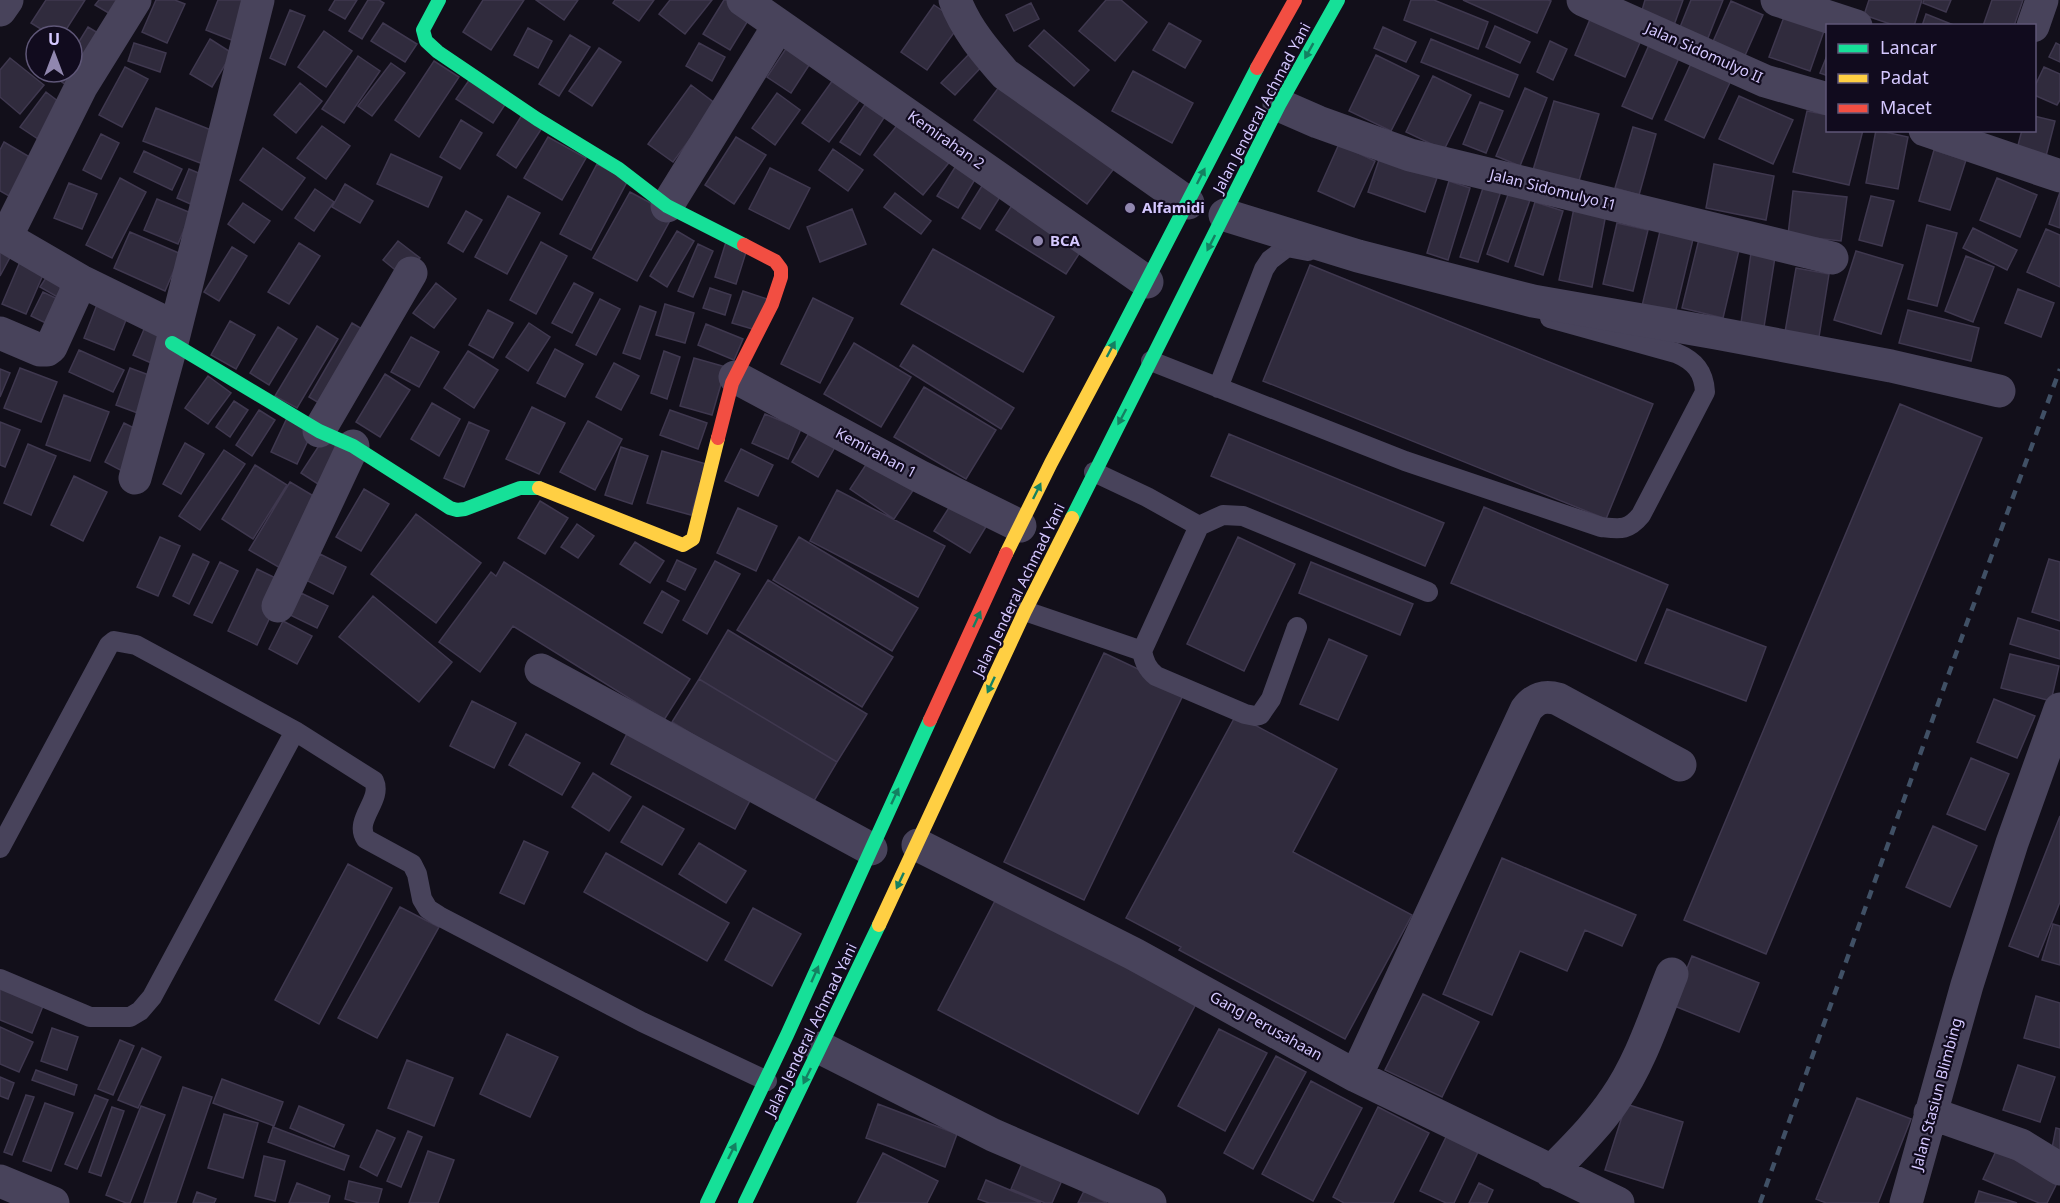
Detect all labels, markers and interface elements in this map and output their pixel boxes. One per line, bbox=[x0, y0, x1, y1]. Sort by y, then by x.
street label: Jalan Sidomulyo II bbox=[1641, 16, 1766, 87]
street label: Jalan Jenderal Achmad Yani bbox=[1207, 19, 1315, 198]
north arrow bbox=[24, 24, 84, 84]
legend bbox=[1826, 24, 2036, 132]
text: U bbox=[48, 28, 60, 50]
text: Lancar bbox=[1880, 35, 1937, 59]
one-way arrow bbox=[1304, 43, 1314, 60]
text: Padat bbox=[1880, 65, 1929, 89]
text: Macet bbox=[1880, 95, 1932, 119]
street label: Kemirahan 2 bbox=[904, 105, 989, 173]
street label: Jalan Sidomulyo I1 bbox=[1486, 163, 1619, 214]
one-way arrow bbox=[1196, 168, 1206, 185]
place label: Alfamidi bbox=[1142, 197, 1205, 217]
marker: Alfamidi bbox=[1123, 201, 1137, 215]
place label: BCA bbox=[1050, 230, 1081, 250]
marker: BCA bbox=[1031, 234, 1045, 248]
one-way arrow bbox=[1206, 235, 1215, 252]
one-way arrow bbox=[1106, 340, 1116, 357]
one-way arrow bbox=[1117, 409, 1127, 426]
street label: Kemirahan 1 bbox=[832, 422, 921, 482]
one-way arrow bbox=[1032, 483, 1041, 500]
street label: Jalan Jenderal Achmad Yani bbox=[966, 500, 1069, 681]
one-way arrow bbox=[972, 610, 982, 628]
one-way arrow bbox=[986, 677, 996, 695]
one-way arrow bbox=[891, 788, 900, 805]
one-way arrow bbox=[896, 873, 905, 890]
street label: Jalan Jenderal Achmad Yani bbox=[758, 940, 861, 1121]
one-way arrow bbox=[811, 965, 820, 983]
street label: Gang Perusahaan bbox=[1207, 986, 1326, 1064]
street label: Jalan Stasiun Blimbing bbox=[1906, 1016, 1966, 1174]
one-way arrow bbox=[803, 1068, 812, 1085]
one-way arrow bbox=[728, 1142, 737, 1159]

